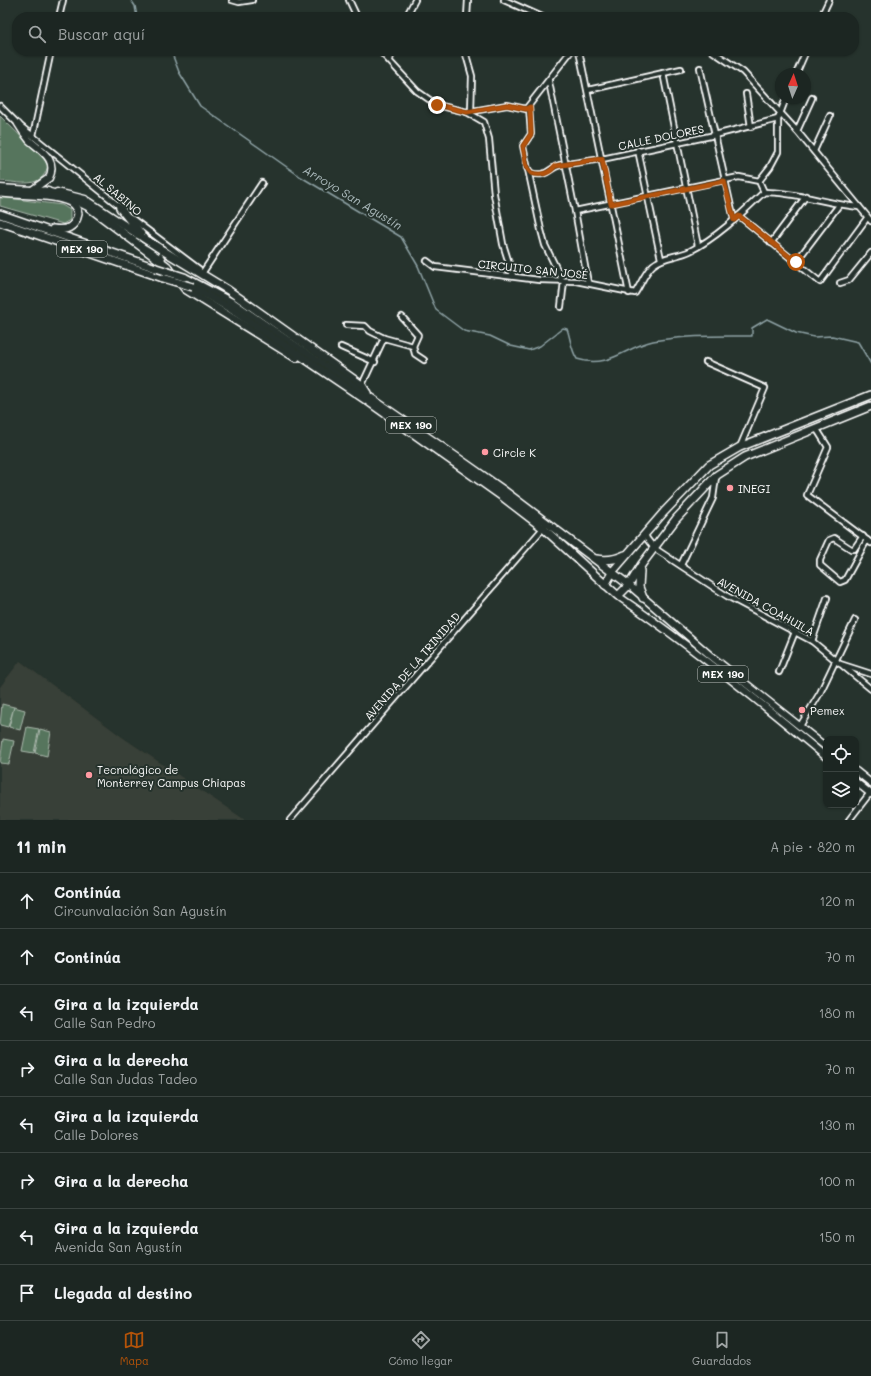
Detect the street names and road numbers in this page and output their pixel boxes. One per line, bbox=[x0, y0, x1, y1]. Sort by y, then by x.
street label: CALLE DOLORES bbox=[617, 121, 705, 153]
street label: AL SABINO bbox=[91, 169, 146, 219]
road number: MEX 190 bbox=[57, 241, 107, 257]
street label: CIRCUITO SAN JOSÉ bbox=[477, 256, 589, 282]
road number: MEX 190 bbox=[386, 417, 436, 433]
street label: AVENIDA COAHUILA bbox=[715, 573, 817, 639]
street label: AVENIDA DE LA TRINIDAD bbox=[361, 609, 463, 723]
road number: MEX 190 bbox=[698, 666, 748, 682]

